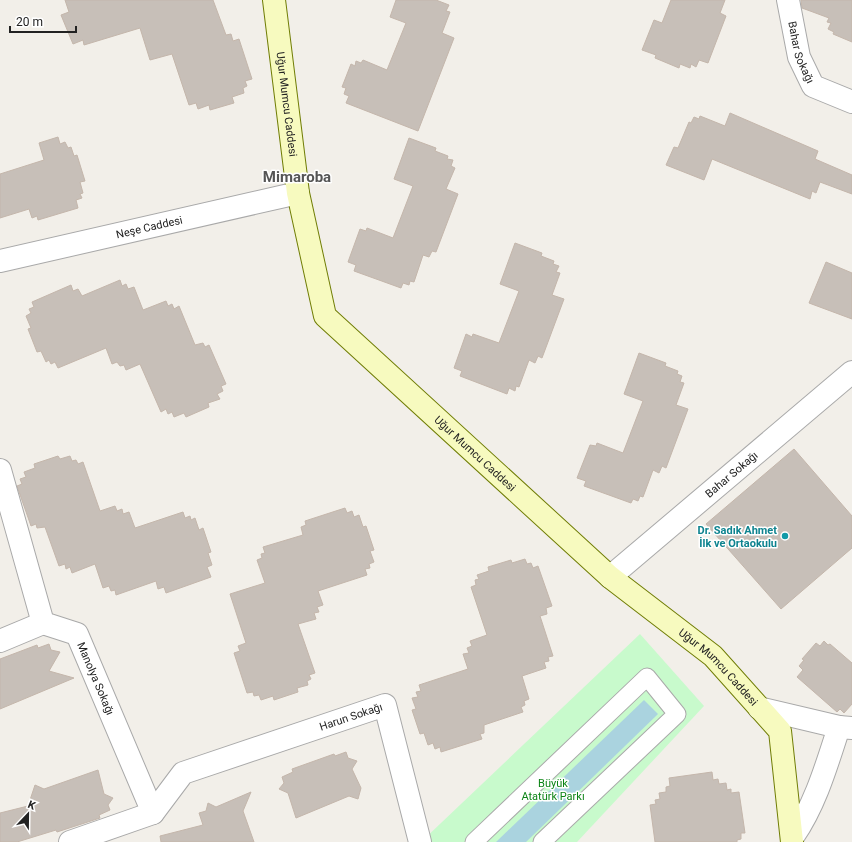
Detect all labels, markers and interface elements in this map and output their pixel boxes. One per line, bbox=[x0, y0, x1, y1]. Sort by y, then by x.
scale bar bbox=[10, 8, 76, 34]
text: 20 m bbox=[16, 15, 43, 29]
street label: Bahar Sokağı bbox=[785, 20, 817, 86]
street label: Uğur Mumcu Caddesi bbox=[273, 51, 299, 157]
district label: Mimaroba bbox=[263, 168, 331, 186]
street label: Neşe Caddesi bbox=[115, 214, 184, 241]
street label: Uğur Mumcu Caddesi bbox=[431, 413, 518, 494]
street label: Bahar Sokağı bbox=[703, 449, 761, 500]
place label: Dr. Sadık Ahmet İlk ve Ortaokulu bbox=[698, 524, 777, 550]
marker: Dr. Sadık Ahmet İlk ve Ortaokulu bbox=[780, 531, 790, 541]
street label: Uğur Mumcu Caddesi bbox=[676, 626, 760, 708]
street label: Manolya Sokağı bbox=[74, 640, 117, 717]
street label: Harun Sokağı bbox=[318, 700, 384, 734]
park label: Büyük Atatürk Parkı bbox=[521, 777, 585, 803]
north arrow bbox=[8, 794, 48, 834]
text: K bbox=[26, 798, 38, 813]

